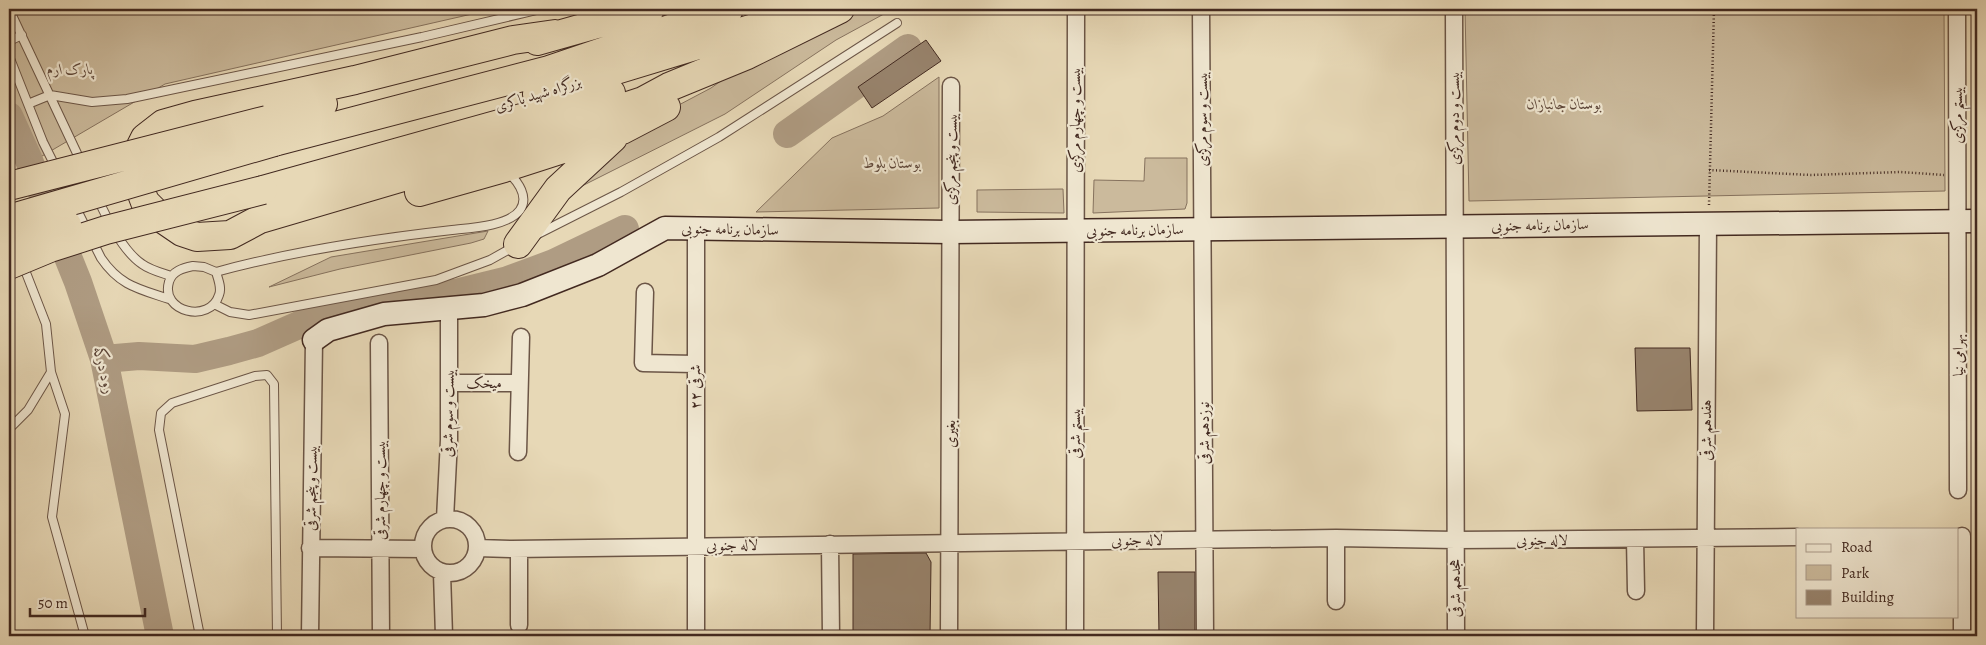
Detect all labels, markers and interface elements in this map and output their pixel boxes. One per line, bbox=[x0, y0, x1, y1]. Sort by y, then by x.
park label: پارک ارم bbox=[47, 59, 94, 82]
street label: بیست و چهارم مرکزی bbox=[1065, 67, 1088, 173]
street label: بزرگراه شهید باکری bbox=[492, 71, 584, 117]
street label: بیست و دوم مرکزی bbox=[1444, 71, 1467, 165]
street label: بیست و سوم مرکزی bbox=[1192, 72, 1215, 166]
street label: بیستم مرکزی bbox=[1947, 86, 1972, 144]
park label: بوستان جانبازان bbox=[1526, 94, 1602, 114]
street label: بیست و پنجم مرکزی bbox=[940, 113, 966, 205]
park label: بوستان بلوط bbox=[863, 153, 921, 173]
street label: سازمان برنامه جنوبی bbox=[1491, 214, 1589, 237]
street label: سازمان برنامه جنوبی bbox=[681, 218, 779, 241]
street label: سازمان برنامه جنوبی bbox=[1086, 219, 1184, 242]
street label: بهرامی نیا bbox=[1948, 334, 1968, 376]
water label: رود درکه bbox=[88, 344, 120, 396]
street label: ۲۲ شرقی bbox=[685, 365, 705, 409]
street label: بیست و سوم شرقی bbox=[437, 369, 462, 457]
street label: میخک bbox=[466, 373, 502, 393]
street label: هفدهم شرقی bbox=[1696, 399, 1720, 461]
street label: نوزدهم شرقی bbox=[1194, 402, 1218, 464]
street label: بیستم شرقی bbox=[1065, 407, 1090, 459]
street label: بغیری bbox=[940, 420, 960, 448]
street label: بیست و چهارم شرقی bbox=[370, 440, 393, 540]
street label: بیست و پنجم شرقی bbox=[300, 445, 326, 531]
legend bbox=[1796, 528, 1958, 618]
street label: لاله جنوبی bbox=[1111, 530, 1163, 551]
street label: لاله جنوبی bbox=[1516, 530, 1568, 551]
street label: لاله جنوبی bbox=[706, 535, 758, 556]
text: Road bbox=[1841, 537, 1873, 557]
street label: هجدهم شرقی bbox=[1445, 559, 1469, 617]
text: Park bbox=[1841, 563, 1870, 583]
scale bar bbox=[30, 585, 145, 617]
text: Building bbox=[1841, 587, 1894, 607]
text: 50 m bbox=[38, 593, 68, 613]

